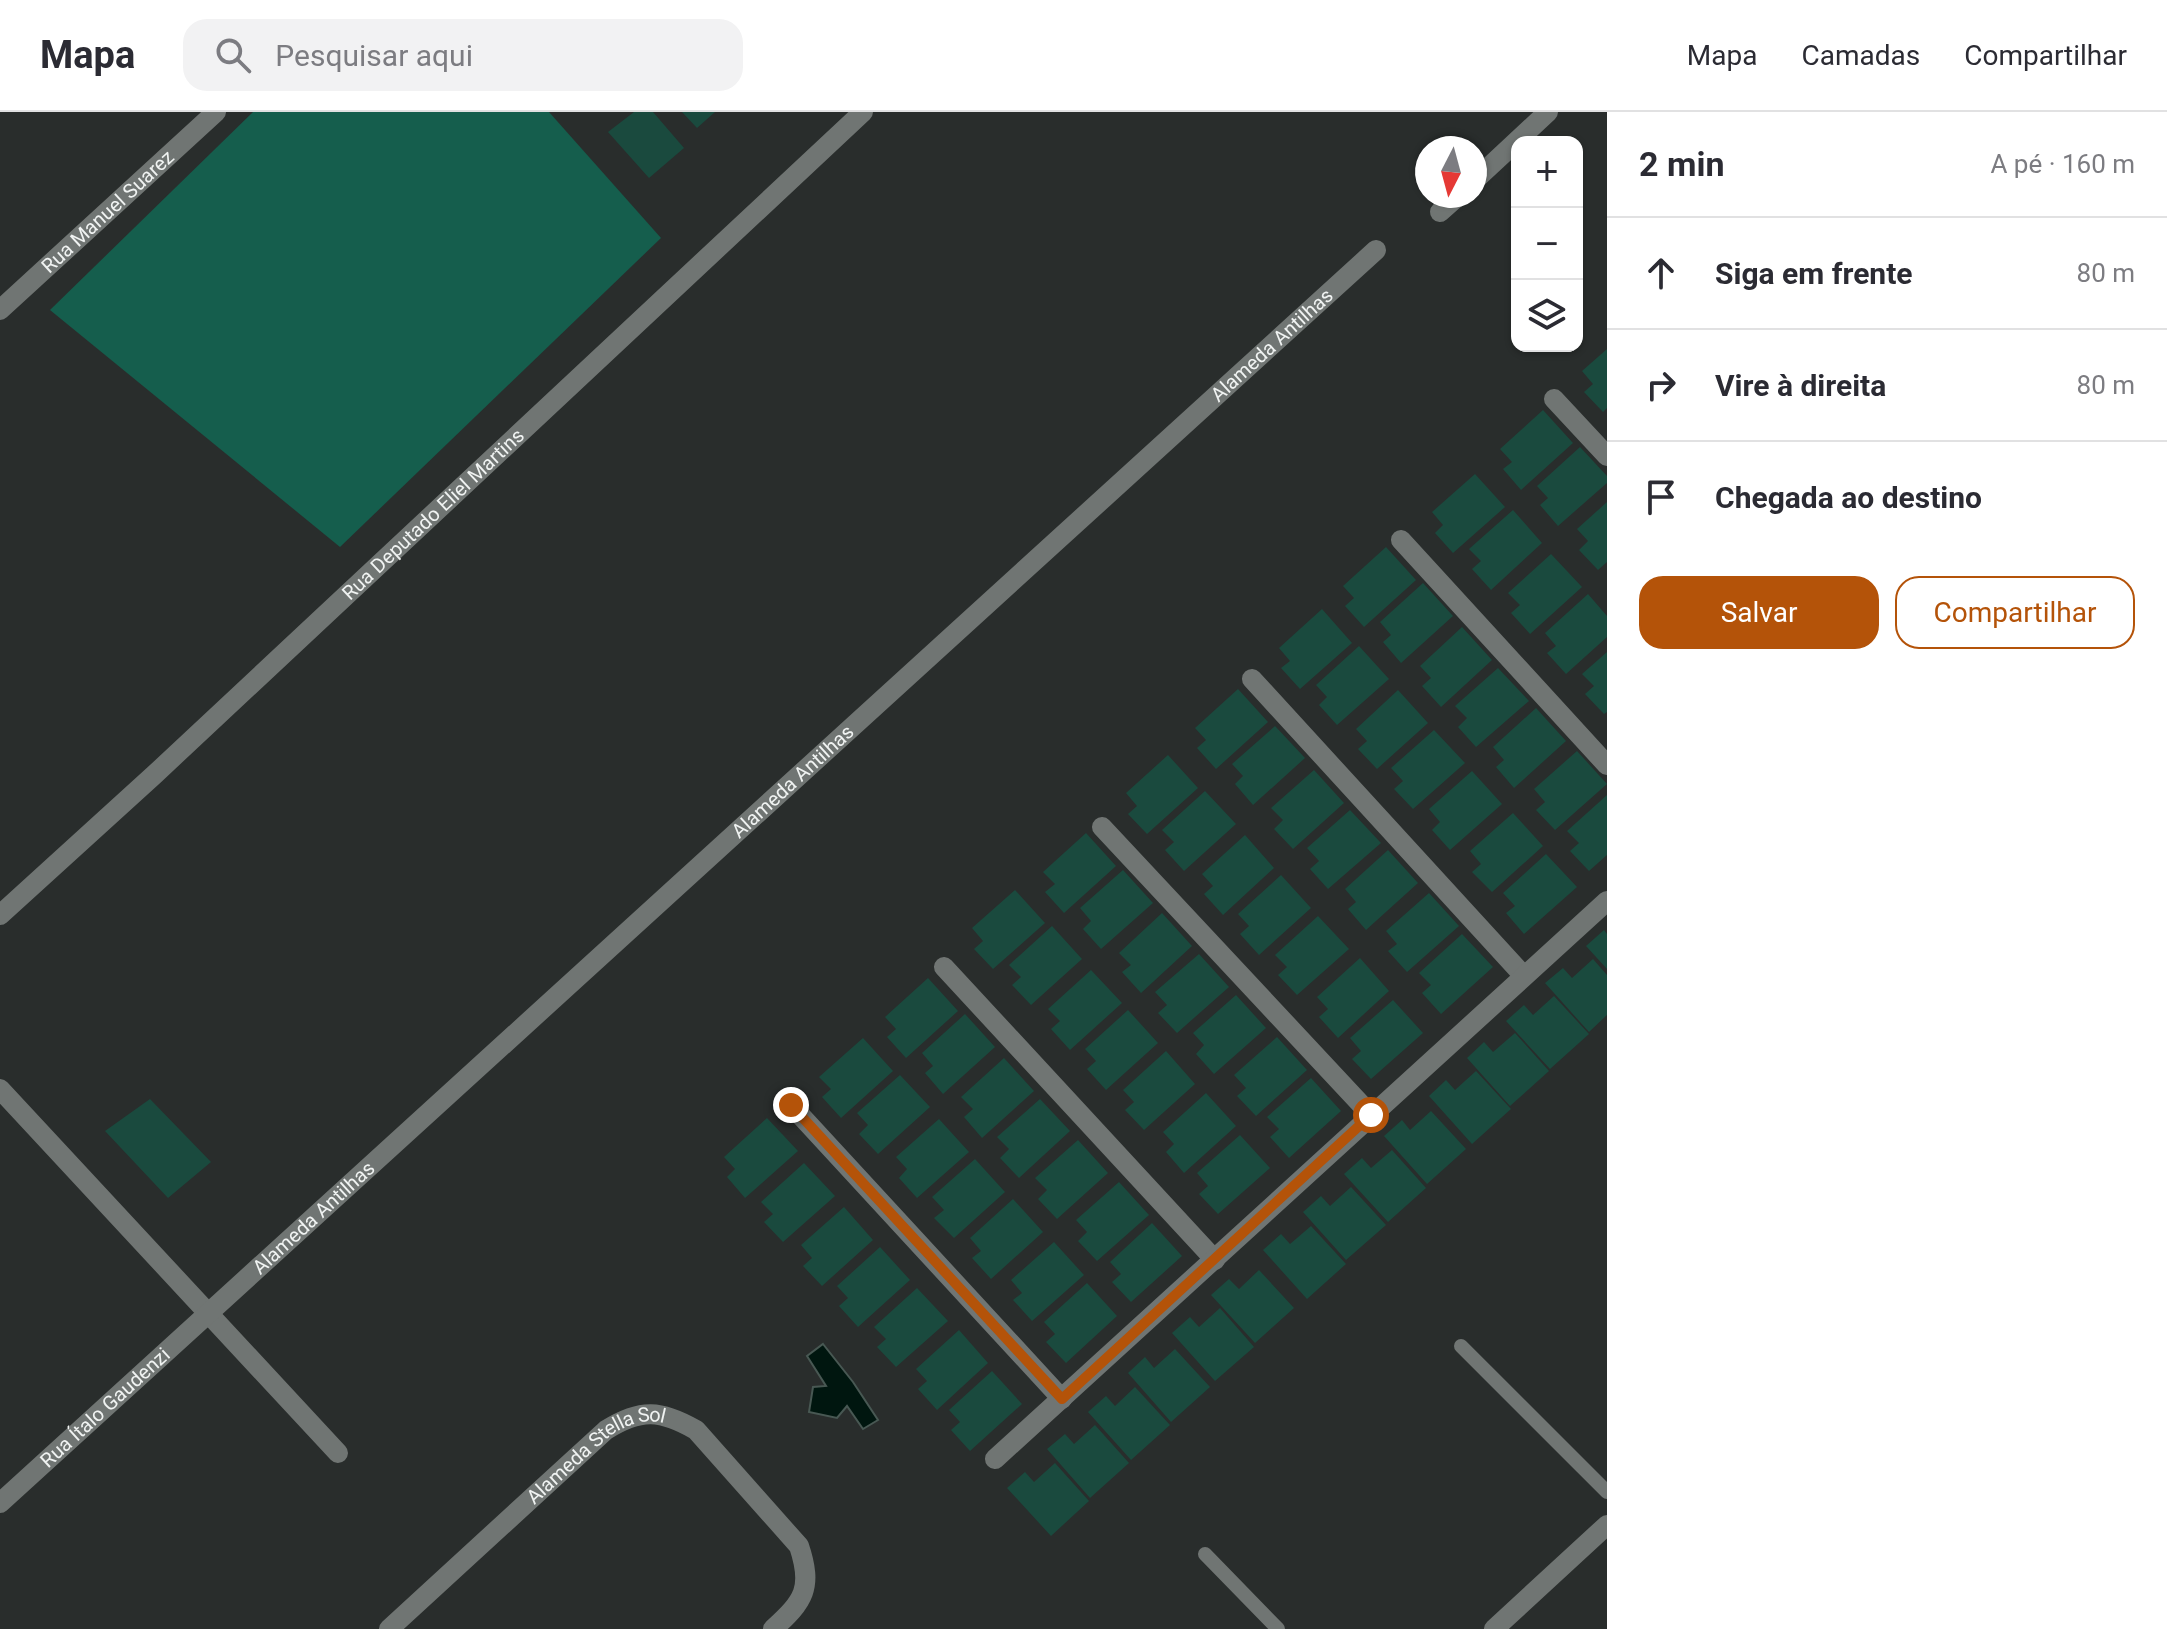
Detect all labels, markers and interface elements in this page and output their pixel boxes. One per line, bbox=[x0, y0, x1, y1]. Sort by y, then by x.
search box bbox=[183, 19, 743, 91]
text: Mapa bbox=[40, 33, 135, 77]
icon: search bbox=[211, 33, 255, 77]
text: Pesquisar aqui bbox=[275, 38, 473, 73]
text: Mapa bbox=[1687, 39, 1757, 72]
text: Camadas bbox=[1801, 39, 1920, 72]
text: Compartilhar bbox=[1964, 39, 2127, 72]
north arrow bbox=[1415, 136, 1487, 208]
map controls bbox=[1511, 136, 1583, 352]
button: + bbox=[1511, 136, 1583, 208]
text: 2 min bbox=[1639, 144, 1724, 184]
street label: Rua Manuel Suarez bbox=[36, 145, 179, 278]
text: A pé · 160 m bbox=[1990, 149, 2135, 179]
button: − bbox=[1511, 208, 1583, 280]
icon: ahead bbox=[1639, 251, 1683, 295]
text: Siga em frente bbox=[1715, 256, 1913, 291]
text: 80 m bbox=[2077, 258, 2135, 288]
button: layers bbox=[1511, 280, 1583, 352]
street label: Alameda Antilhas bbox=[1206, 283, 1338, 407]
icon: right bbox=[1639, 363, 1683, 407]
text: Vire à direita bbox=[1715, 368, 1886, 403]
text: 80 m bbox=[2077, 370, 2135, 400]
street label: Rua Deputado Eliel Martins bbox=[337, 423, 529, 605]
icon: arrive bbox=[1639, 475, 1683, 519]
text: Chegada ao destino bbox=[1715, 480, 1982, 515]
button: Salvar bbox=[1639, 576, 1879, 649]
button: Compartilhar bbox=[1895, 576, 2135, 649]
street label: Alameda Antilhas bbox=[727, 720, 859, 843]
route end bbox=[773, 1087, 809, 1123]
route start bbox=[1353, 1097, 1389, 1133]
street label: Alameda Antilhas bbox=[247, 1156, 380, 1279]
street label: Rua Ítalo Gaudenzi bbox=[35, 1342, 175, 1472]
street label: Alameda Stella Sol bbox=[521, 1402, 668, 1509]

